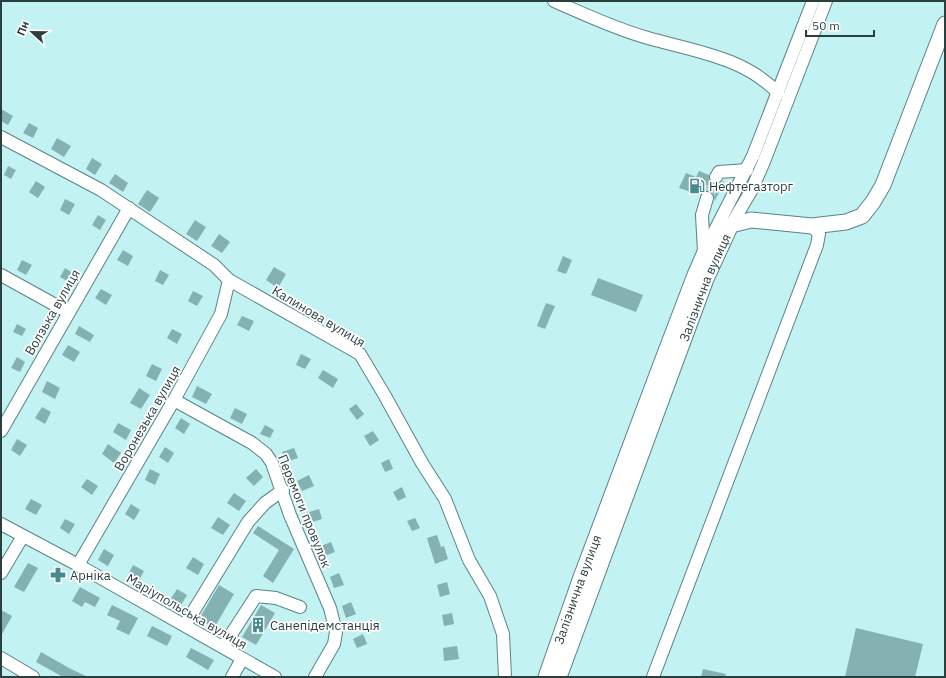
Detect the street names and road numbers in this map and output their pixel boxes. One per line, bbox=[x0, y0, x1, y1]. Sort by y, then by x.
street label: Залізнична вулиця bbox=[676, 231, 735, 344]
street label: Волзька вулиця bbox=[21, 266, 84, 358]
street label: Калинова вулиця bbox=[269, 282, 369, 351]
street label: Воронезька вулиця bbox=[110, 363, 185, 474]
street label: Перемоги провулок bbox=[274, 452, 335, 570]
street label: Залізнична вулиця bbox=[550, 532, 605, 647]
street label: Маріупольська вулиця bbox=[123, 570, 250, 653]

